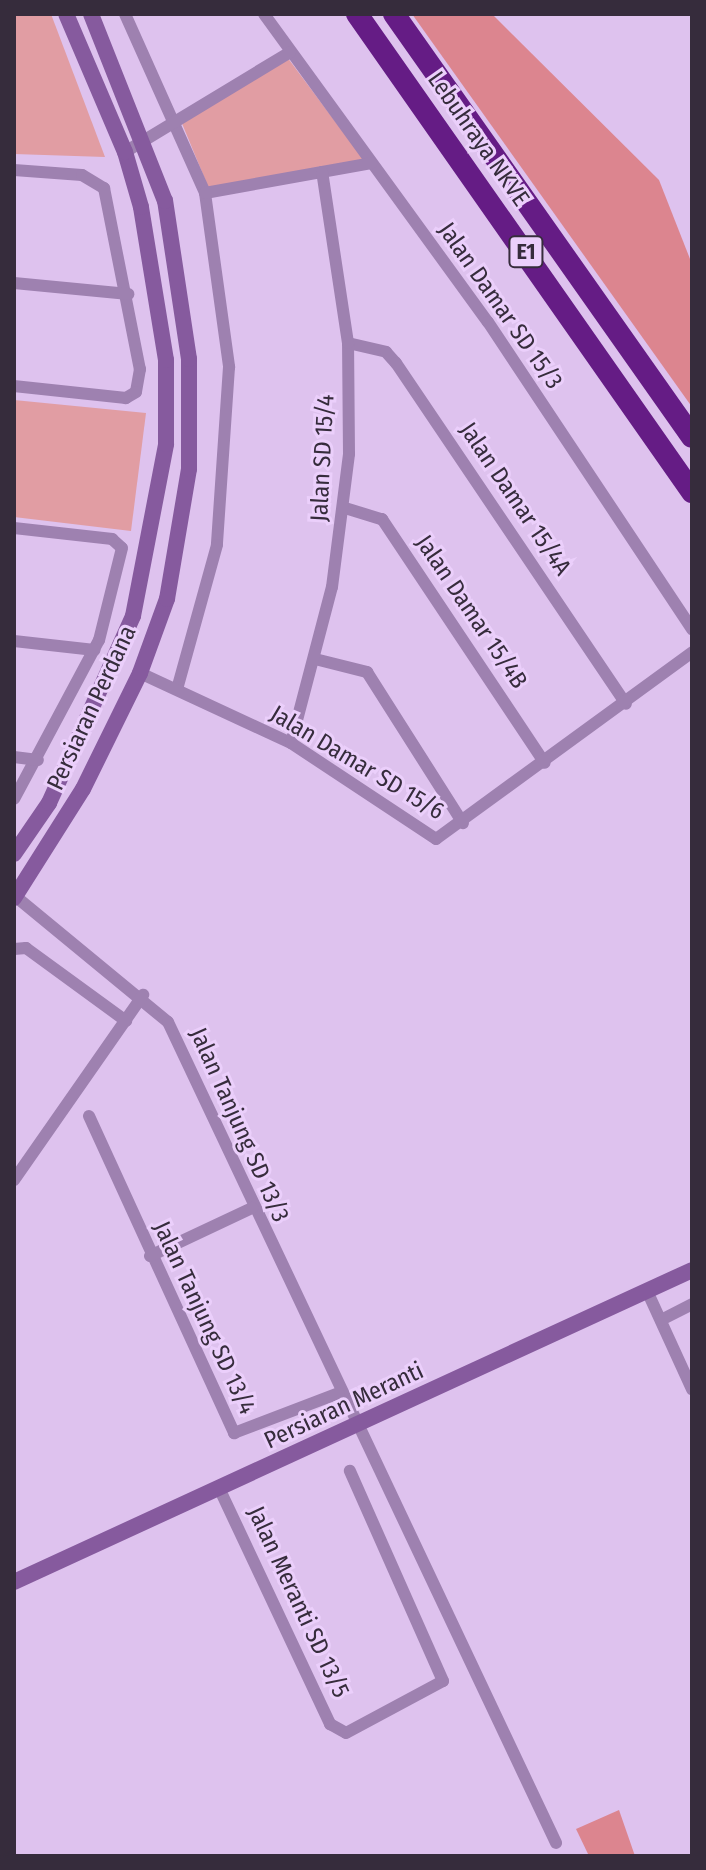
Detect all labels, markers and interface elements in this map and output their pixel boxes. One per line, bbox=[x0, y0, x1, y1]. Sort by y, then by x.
street label: Lebuhraya NKVE bbox=[421, 66, 535, 212]
street label: Jalan Damar SD 15/3 bbox=[432, 217, 568, 395]
road number: E1 bbox=[508, 234, 544, 270]
street label: Jalan SD 15/4 bbox=[305, 394, 341, 522]
street label: Jalan Damar 15/4A bbox=[453, 417, 577, 581]
street label: Jalan Damar 15/4B bbox=[409, 530, 533, 694]
street label: Persiaran Perdana bbox=[41, 621, 143, 795]
street label: Jalan Damar SD 15/6 bbox=[265, 700, 449, 826]
street label: Jalan Tanjung SD 13/3 bbox=[183, 1024, 295, 1226]
street label: Jalan Tanjung SD 13/4 bbox=[147, 1217, 261, 1419]
street label: Persiaran Meranti bbox=[260, 1357, 428, 1455]
street label: Jalan Meranti SD 13/5 bbox=[241, 1502, 355, 1702]

